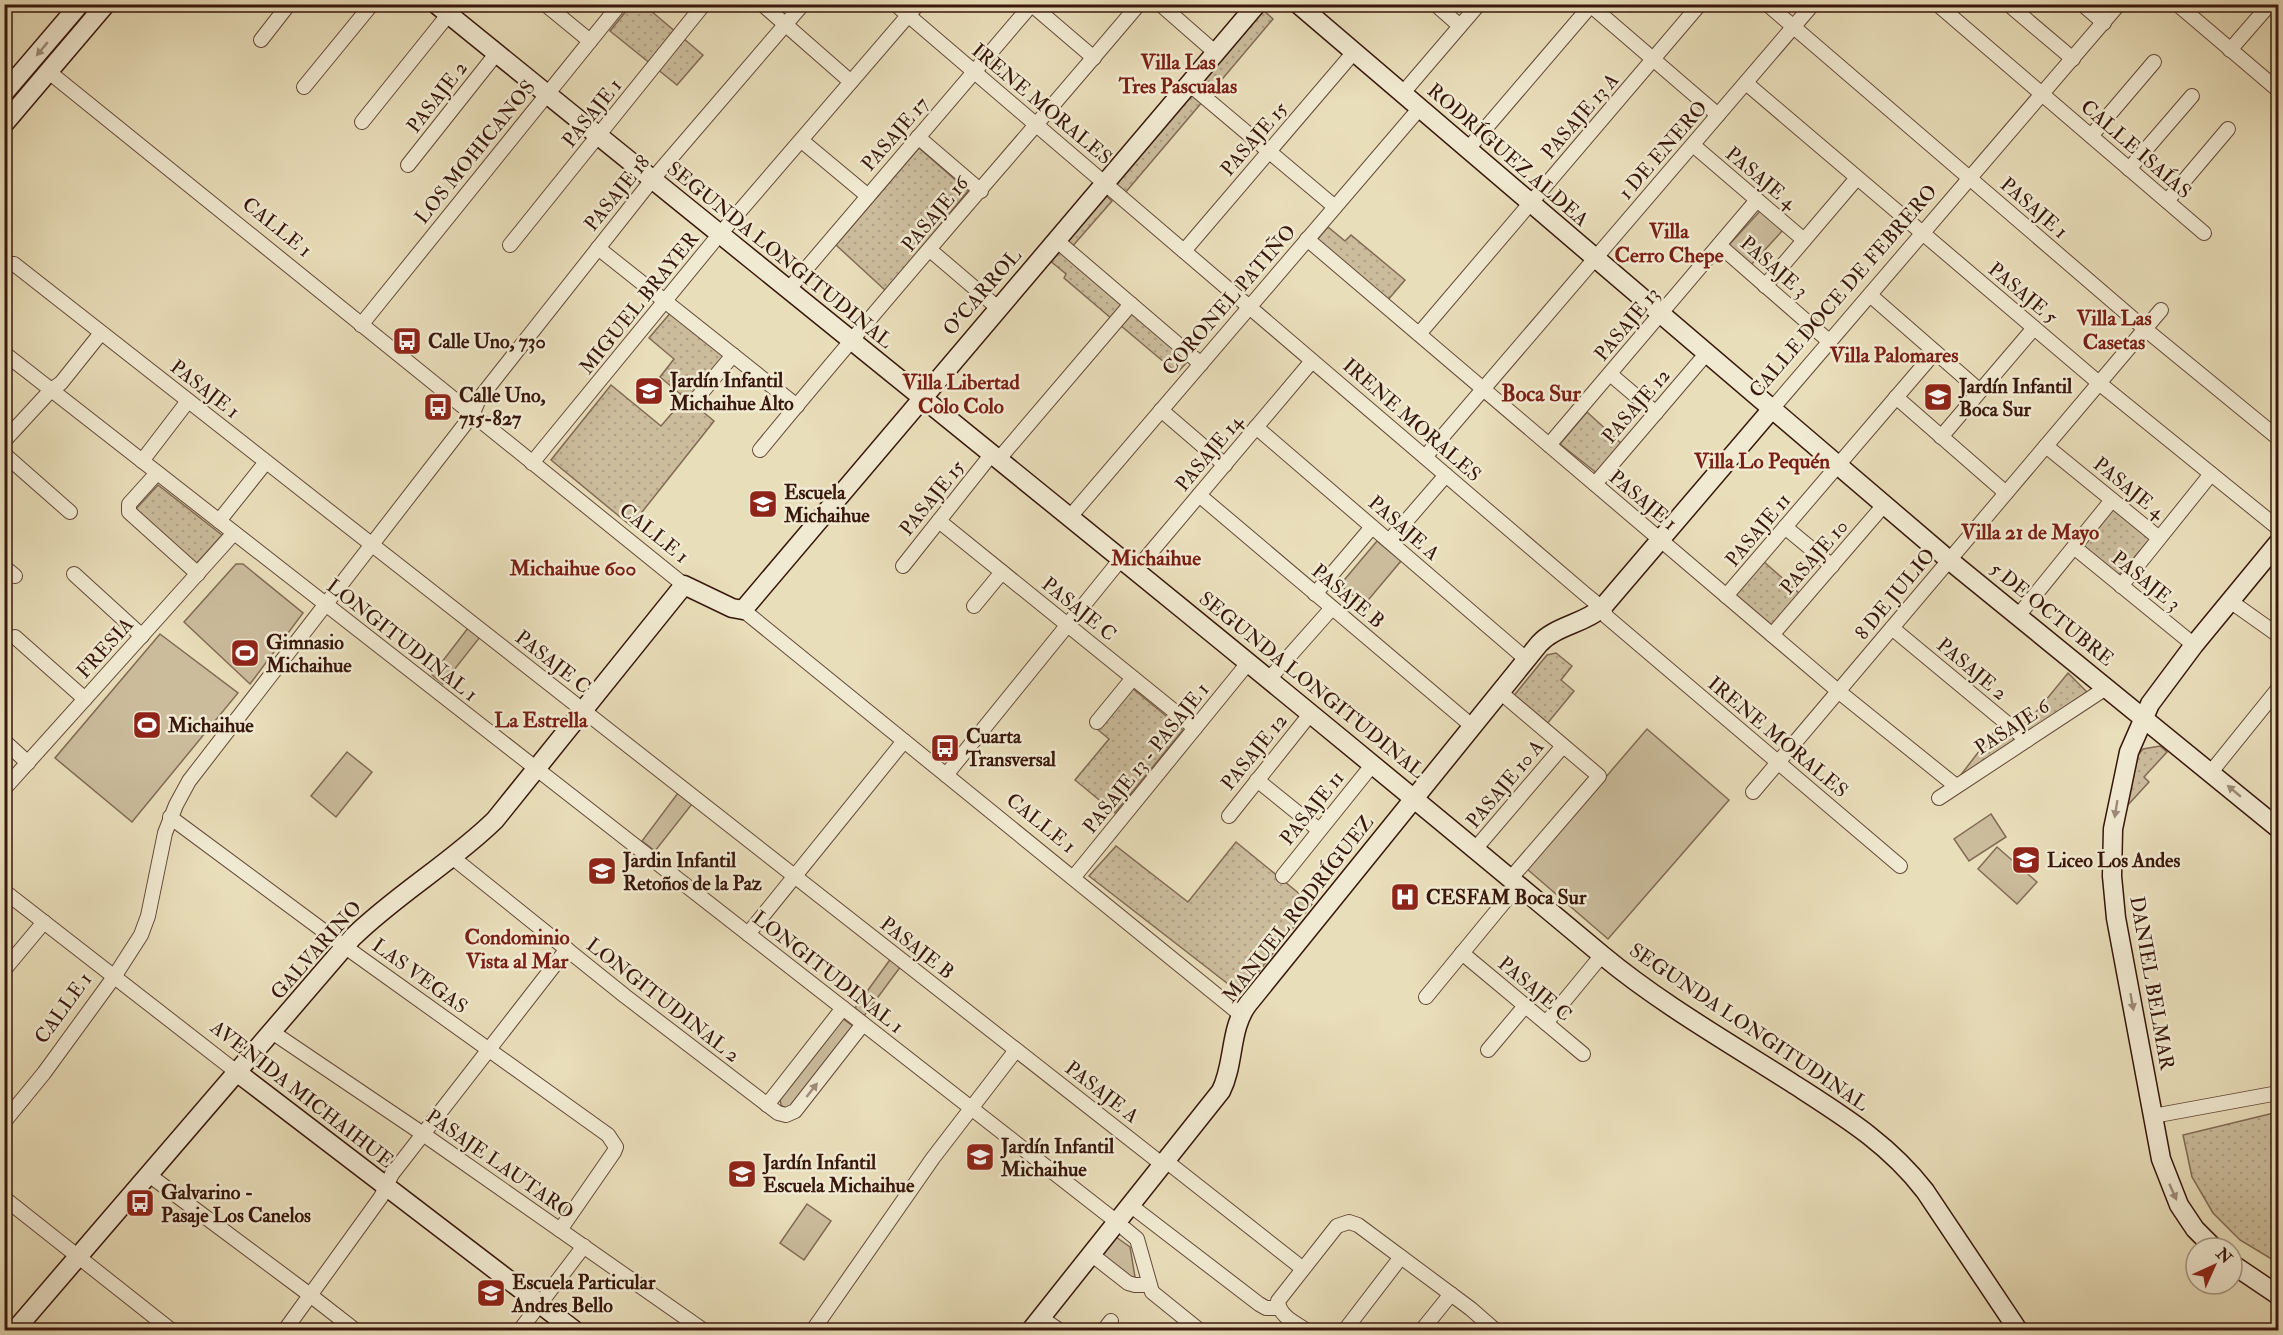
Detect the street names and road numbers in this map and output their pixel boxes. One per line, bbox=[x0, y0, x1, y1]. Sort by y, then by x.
street label: IRENE MORALES bbox=[967, 38, 1117, 170]
street label: PASAJE 2 bbox=[401, 56, 473, 138]
street label: PASAJE 13 A bbox=[1536, 68, 1624, 164]
street label: PASAJE 1 bbox=[557, 74, 627, 152]
street label: LOS MOHICANOS bbox=[409, 75, 541, 229]
street label: RODRÍGUEZ ALDEA bbox=[1422, 77, 1595, 232]
street label: PASAJE 17 bbox=[856, 92, 934, 176]
street label: CALLE ISAÍAS bbox=[2075, 93, 2197, 204]
street label: 1 DE ENERO bbox=[1613, 95, 1713, 205]
street label: PASAJE 15 bbox=[1215, 97, 1293, 181]
street label: PASAJE 4 bbox=[1720, 141, 1802, 216]
street label: PASAJE 18 bbox=[579, 150, 655, 236]
street label: SEGUNDA LONGITUDINAL bbox=[662, 156, 898, 354]
street label: PASAJE 16 bbox=[896, 170, 974, 257]
street label: PASAJE 1 bbox=[1995, 172, 2073, 244]
street label: CALLE DOCE DE FEBRERO bbox=[1744, 179, 1942, 403]
street label: CALLE 1 bbox=[237, 191, 317, 263]
street label: CORONEL PATIÑO bbox=[1156, 219, 1301, 381]
street label: MIGUEL BRAYER bbox=[574, 226, 705, 379]
street label: PASAJE 3 bbox=[1735, 231, 1813, 303]
street label: O'CARROL bbox=[937, 243, 1027, 341]
street label: PASAJE 5 bbox=[1983, 257, 2063, 329]
street label: PASAJE 13 bbox=[1589, 282, 1665, 366]
street label: IRENE MORALES bbox=[1338, 353, 1486, 487]
street label: PASAJE 1 bbox=[165, 354, 245, 424]
street label: PASAJE 12 bbox=[1597, 363, 1675, 449]
street label: PASAJE 14 bbox=[1170, 409, 1249, 496]
street label: PASAJE 4 bbox=[2088, 452, 2171, 525]
street label: PASAJE 15 bbox=[894, 455, 970, 541]
street label: PASAJE 1 bbox=[1604, 464, 1682, 536]
street label: PASAJE 11 bbox=[1720, 488, 1796, 572]
street label: PASAJE A bbox=[1363, 490, 1445, 566]
street label: CALLE 1 bbox=[614, 497, 694, 569]
street label: PASAJE 10 bbox=[1775, 514, 1853, 600]
street label: 8 DE JULIO bbox=[1849, 543, 1941, 645]
street label: PASAJE 3 bbox=[2106, 546, 2186, 616]
street label: 5 DE OCTUBRE bbox=[1985, 556, 2119, 672]
street label: PASAJE B bbox=[1307, 558, 1389, 634]
street label: PASAJE C bbox=[1037, 571, 1121, 647]
street label: LONGITUDINAL 1 bbox=[321, 573, 483, 707]
street label: SEGUNDA LONGITUDINAL bbox=[1194, 586, 1430, 784]
street label: FRESIA bbox=[71, 612, 139, 684]
street label: PASAJE C bbox=[510, 625, 596, 699]
street label: PASAJE 2 bbox=[1932, 632, 2012, 706]
street label: IRENE MORALES bbox=[1703, 671, 1853, 803]
street label: PASAJE 13 - PASAJE 1 bbox=[1077, 678, 1215, 838]
street label: PASAJE 6 bbox=[1970, 693, 2055, 760]
street label: PASAJE 12 bbox=[1216, 709, 1292, 795]
street label: PASAJE 10 A bbox=[1461, 734, 1550, 833]
street label: PASAJE 11 bbox=[1275, 766, 1349, 850]
street label: CALLE 1 bbox=[1001, 787, 1081, 859]
street label: MANUEL RODRÍGUEZ bbox=[1216, 810, 1379, 1008]
street label: DANIEL BELMAR bbox=[2124, 894, 2180, 1073]
street label: GALVARINO bbox=[265, 895, 367, 1005]
street label: LONGITUDINAL 1 bbox=[747, 905, 909, 1039]
street label: PASAJE B bbox=[875, 911, 959, 985]
street label: LONGITUDINAL 2 bbox=[581, 932, 745, 1068]
street label: LAS VEGAS bbox=[367, 933, 473, 1019]
street label: SEGUNDA LONGITUDINAL bbox=[1625, 937, 1874, 1117]
street label: PASAJE C bbox=[1493, 951, 1577, 1027]
street label: CALLE 1 bbox=[29, 967, 97, 1049]
street label: AVENIDA MICHAIHUE bbox=[205, 1014, 399, 1173]
street label: PASAJE A bbox=[1060, 1055, 1144, 1129]
street label: PASAJE LAUTARO bbox=[421, 1104, 579, 1224]

